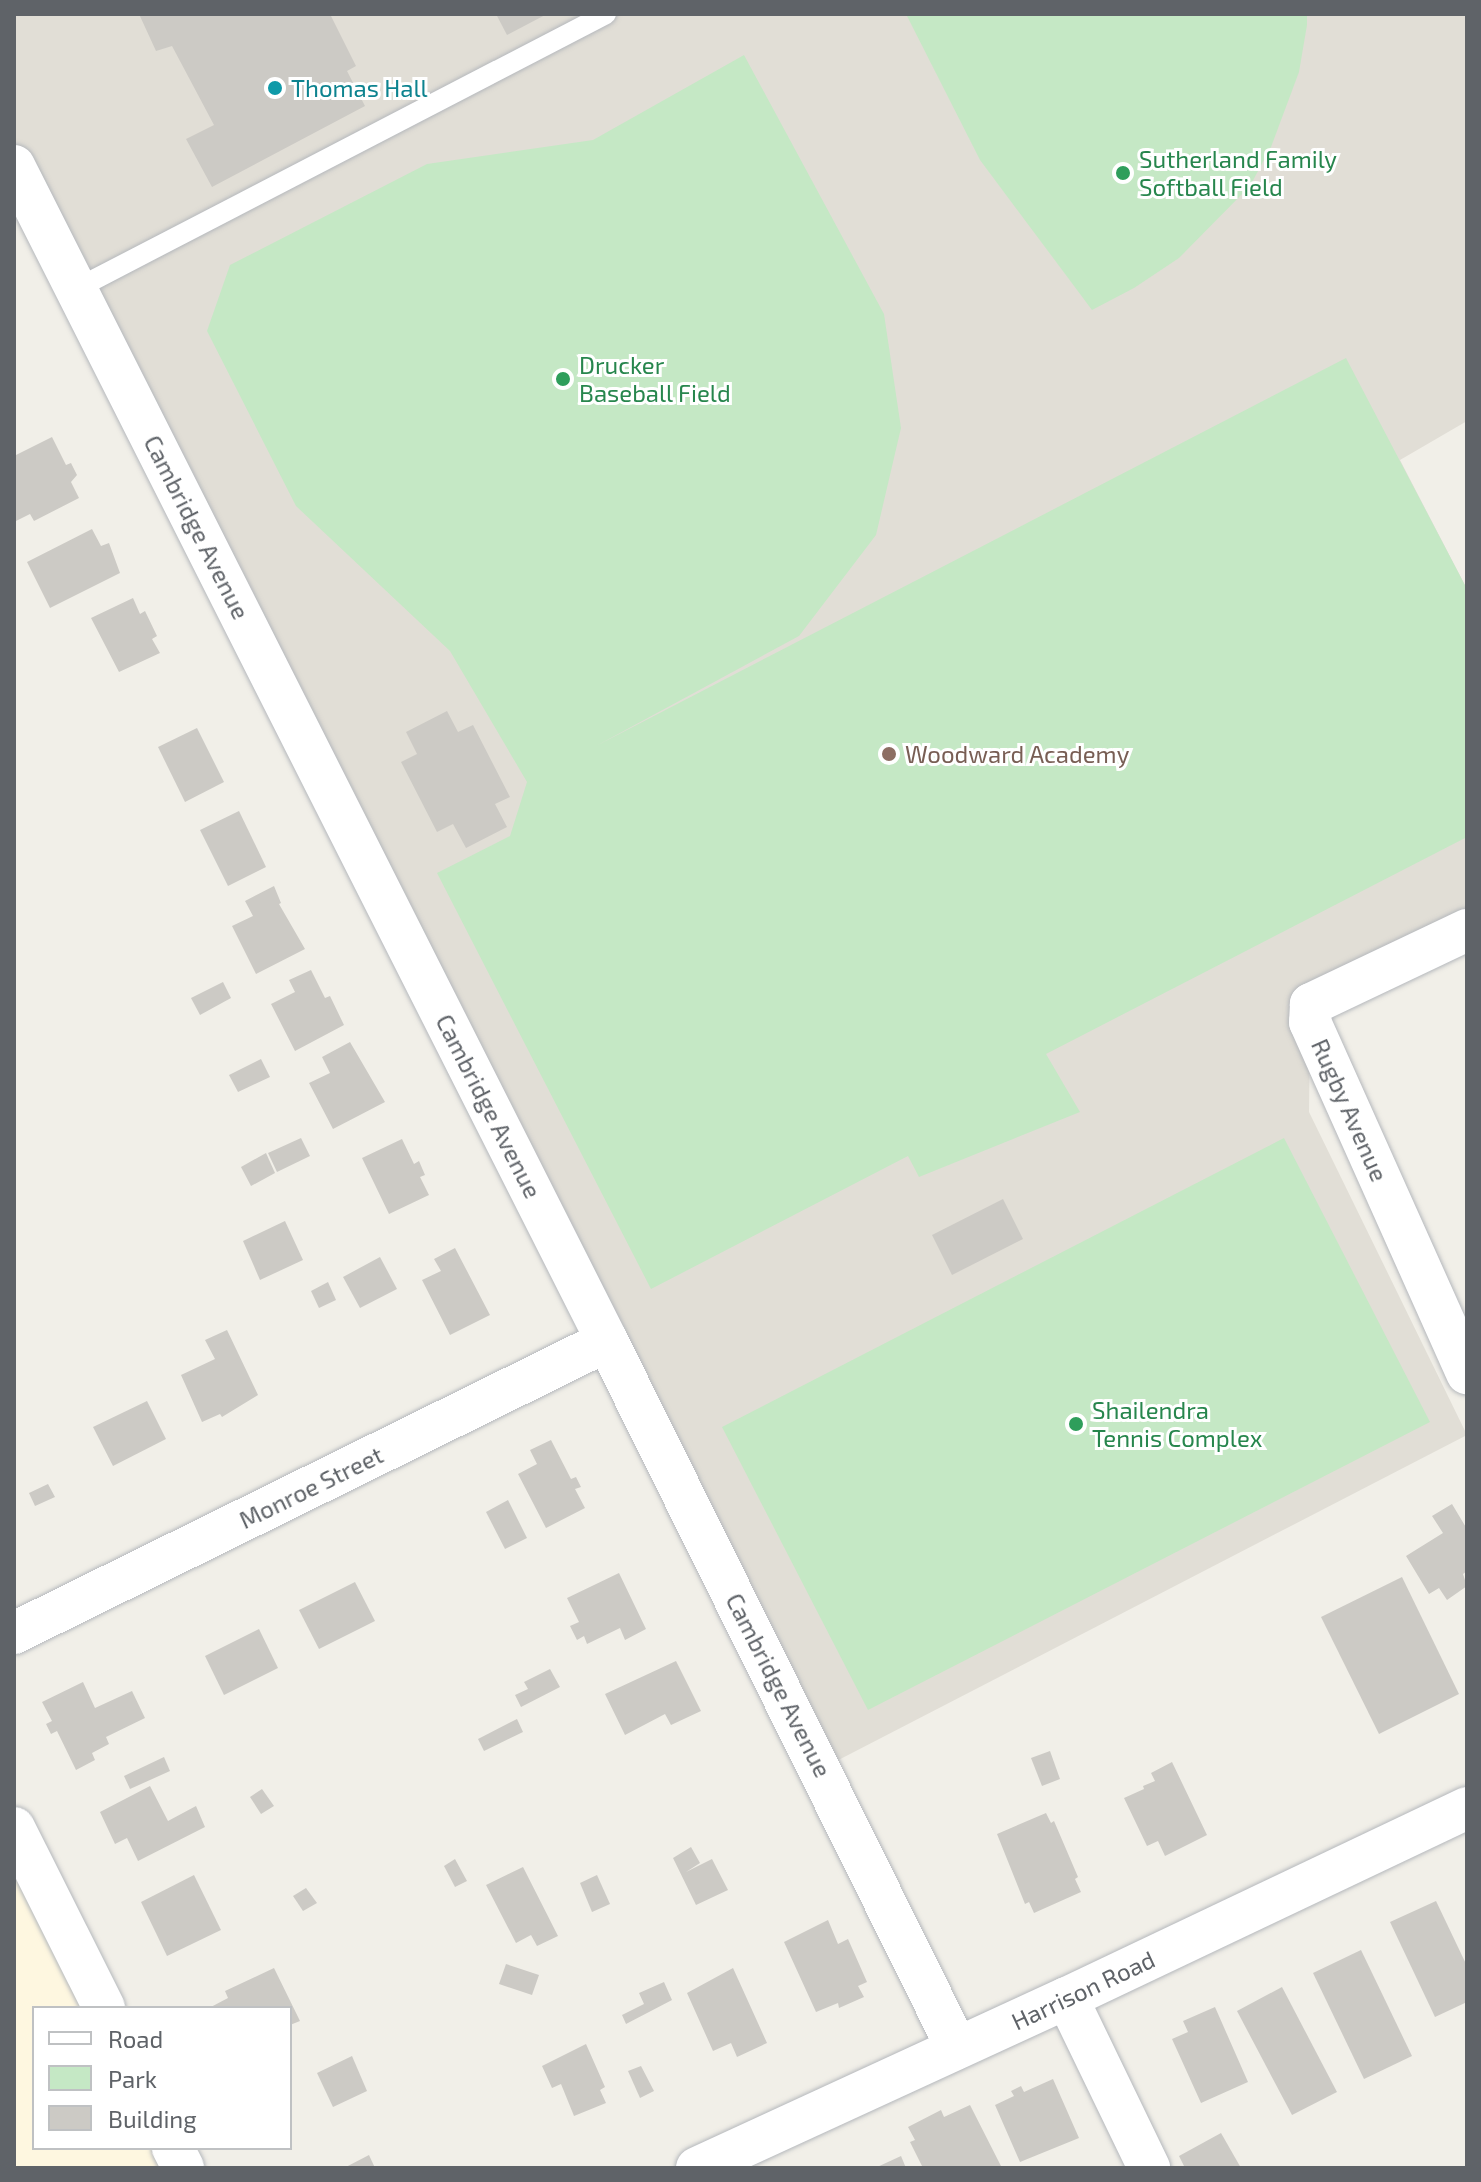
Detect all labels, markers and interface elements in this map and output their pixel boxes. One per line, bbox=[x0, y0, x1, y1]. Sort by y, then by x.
place label: Thomas Hall bbox=[291, 74, 428, 102]
marker: Thomas Hall bbox=[266, 79, 284, 97]
place label: Sutherland Family Softball Field bbox=[1139, 145, 1337, 201]
marker: Sutherland Family Softball Field bbox=[1114, 164, 1132, 182]
place label: Drucker Baseball Field bbox=[579, 351, 731, 407]
marker: Drucker Baseball Field bbox=[554, 370, 572, 388]
street label: Cambridge Avenue bbox=[138, 430, 256, 624]
place label: Woodward Academy bbox=[905, 740, 1130, 768]
marker: Woodward Academy bbox=[880, 745, 898, 763]
street label: Cambridge Avenue bbox=[430, 1009, 548, 1203]
street label: Rugby Avenue bbox=[1306, 1034, 1394, 1186]
place label: Shailendra Tennis Complex bbox=[1092, 1396, 1262, 1452]
marker: Shailendra Tennis Complex bbox=[1067, 1415, 1085, 1433]
street label: Monroe Street bbox=[234, 1440, 388, 1534]
street label: Cambridge Avenue bbox=[720, 1588, 838, 1782]
street label: Harrison Road bbox=[1007, 1944, 1159, 2036]
legend bbox=[32, 2006, 292, 2150]
text: Road bbox=[108, 2024, 163, 2053]
text: Park bbox=[108, 2064, 157, 2093]
text: Building bbox=[108, 2104, 197, 2133]

